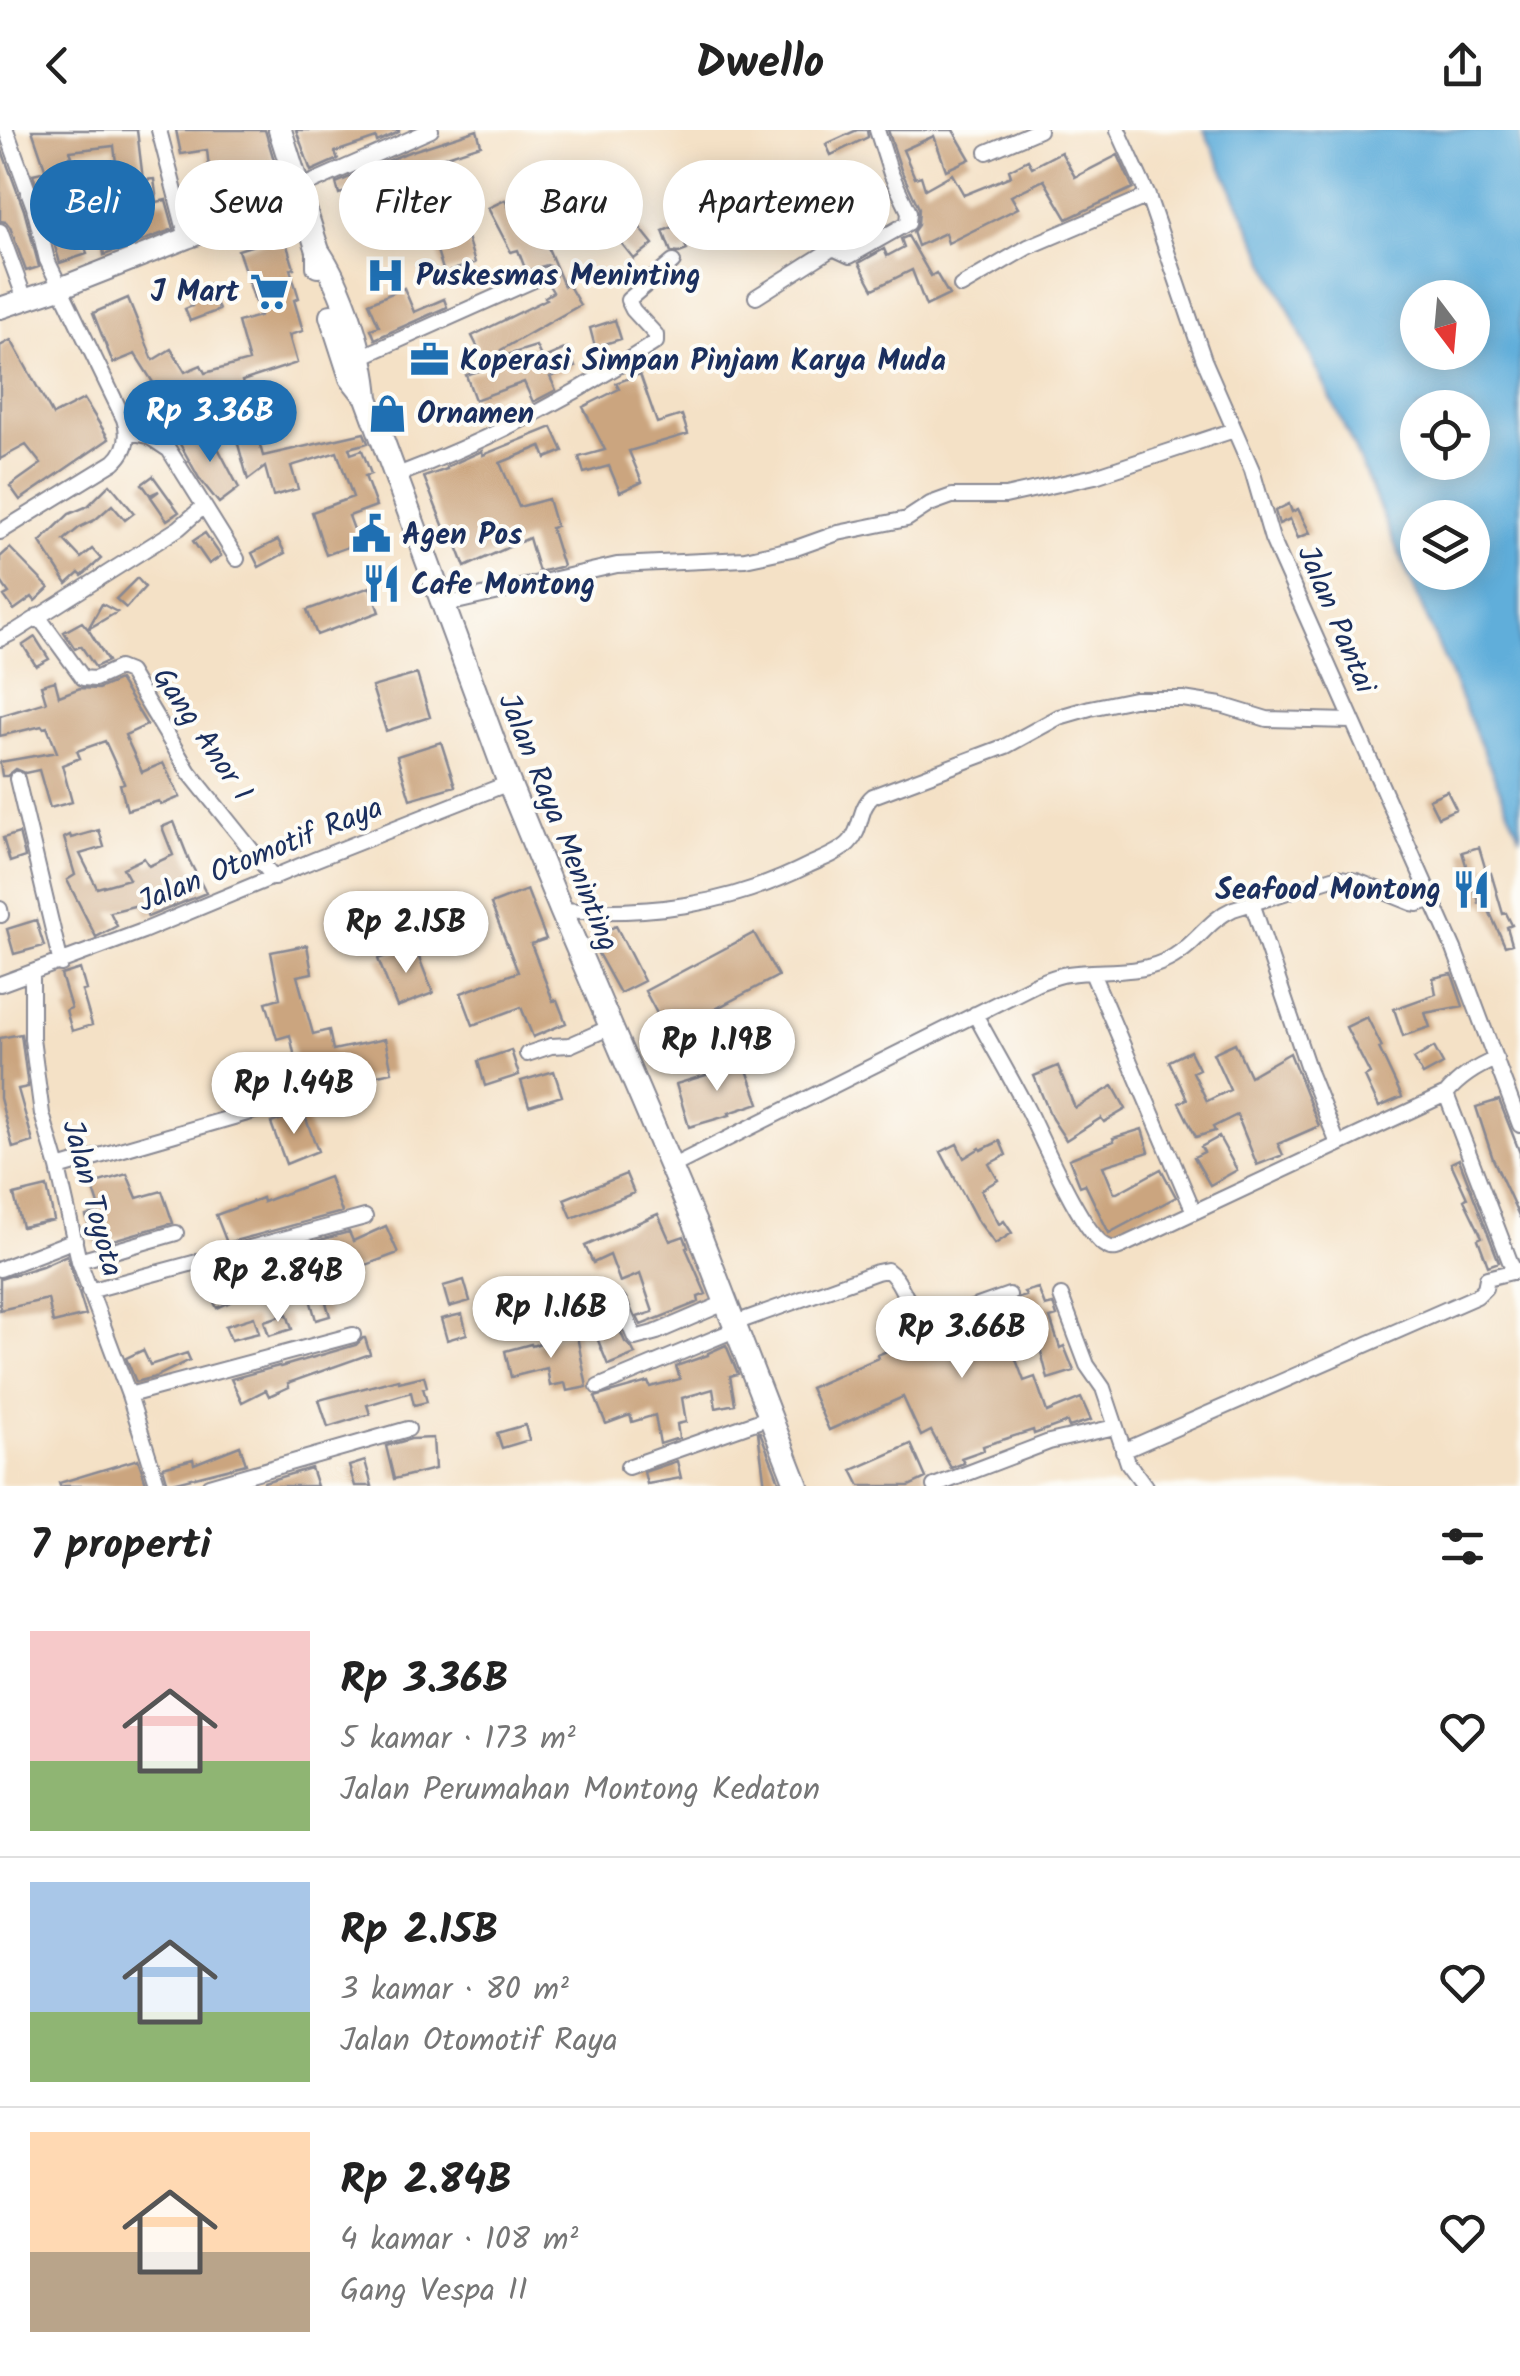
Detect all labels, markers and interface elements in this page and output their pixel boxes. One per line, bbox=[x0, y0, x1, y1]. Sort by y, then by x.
text: Dwello bbox=[696, 29, 824, 101]
icon: back bbox=[30, 38, 85, 93]
icon: share bbox=[1435, 38, 1490, 93]
chip: Beli bbox=[30, 160, 155, 250]
chip: Sewa bbox=[175, 160, 319, 250]
chip: Filter bbox=[339, 160, 485, 250]
chip: Baru bbox=[505, 160, 643, 250]
chip: Apartemen bbox=[663, 160, 890, 250]
place label: Puskesmas Meninting bbox=[416, 253, 701, 301]
hospital icon: Puskesmas Meninting bbox=[365, 254, 407, 296]
place label: J Mart bbox=[151, 269, 239, 317]
supermarket icon: J Mart bbox=[248, 270, 290, 312]
north arrow bbox=[1400, 280, 1490, 370]
map controls bbox=[1400, 280, 1490, 590]
place label: Koperasi Simpan Pinjam Karya Muda bbox=[460, 338, 946, 386]
office icon: Koperasi Simpan Pinjam Karya Muda bbox=[409, 339, 451, 381]
pin: Rp 3.36B bbox=[107, 380, 313, 465]
text: Rp 3.36B bbox=[146, 387, 274, 438]
button: locate bbox=[1400, 390, 1490, 480]
place label: Ornamen bbox=[417, 391, 534, 439]
shop icon: Ornamen bbox=[366, 392, 408, 434]
button: layers bbox=[1400, 500, 1490, 590]
place label: Agen Pos bbox=[402, 512, 522, 560]
public building icon: Agen Pos bbox=[351, 513, 393, 555]
street label: Jalan Pantai bbox=[1282, 538, 1389, 703]
place label: Cafe Montong bbox=[411, 562, 595, 610]
restaurant icon: Cafe Montong bbox=[360, 563, 402, 605]
street label: Gang Anor I bbox=[138, 658, 264, 812]
street label: Jalan Raya Meninting bbox=[483, 686, 631, 959]
street label: Jalan Otomotif Raya bbox=[131, 785, 390, 927]
place label: Seafood Montong bbox=[1215, 867, 1441, 915]
restaurant icon: Seafood Montong bbox=[1450, 868, 1492, 910]
pin: Rp 2.15B bbox=[303, 891, 509, 976]
text: Rp 2.15B bbox=[346, 898, 466, 949]
pin: Rp 1.19B bbox=[614, 1009, 820, 1094]
text: Rp 1.19B bbox=[661, 1016, 773, 1067]
pin: Rp 1.44B bbox=[191, 1052, 397, 1137]
text: Rp 1.44B bbox=[234, 1059, 354, 1110]
street label: Jalan Toyota bbox=[47, 1115, 135, 1282]
pin: Rp 2.84B bbox=[175, 1240, 381, 1325]
text: Rp 2.84B bbox=[212, 1247, 344, 1298]
pin: Rp 1.16B bbox=[448, 1276, 654, 1361]
text: Rp 1.16B bbox=[495, 1283, 608, 1334]
pin: Rp 3.66B bbox=[859, 1296, 1065, 1381]
text: Rp 3.66B bbox=[898, 1303, 1026, 1354]
text: 7 properti bbox=[30, 1513, 211, 1580]
icon: filters bbox=[1435, 1519, 1490, 1574]
text: Rp 3.36B bbox=[340, 1647, 509, 1714]
icon: home bbox=[110, 1671, 230, 1791]
icon: heart bbox=[1435, 1704, 1490, 1759]
text: 5 kamar · 173 m² bbox=[340, 1714, 576, 1765]
text: Jalan Perumahan Montong Kedaton bbox=[340, 1765, 820, 1816]
text: Rp 2.15B bbox=[340, 1898, 499, 1965]
icon: home bbox=[110, 1922, 230, 2042]
icon: heart bbox=[1435, 1955, 1490, 2010]
text: 3 kamar · 80 m² bbox=[340, 1965, 569, 2016]
text: Jalan Otomotif Raya bbox=[340, 2016, 618, 2067]
text: Rp 2.84B bbox=[340, 2148, 512, 2215]
icon: home bbox=[110, 2172, 230, 2292]
icon: heart bbox=[1435, 2205, 1490, 2260]
text: 4 kamar · 108 m² bbox=[340, 2215, 578, 2266]
text: Gang Vespa II bbox=[340, 2266, 528, 2317]

